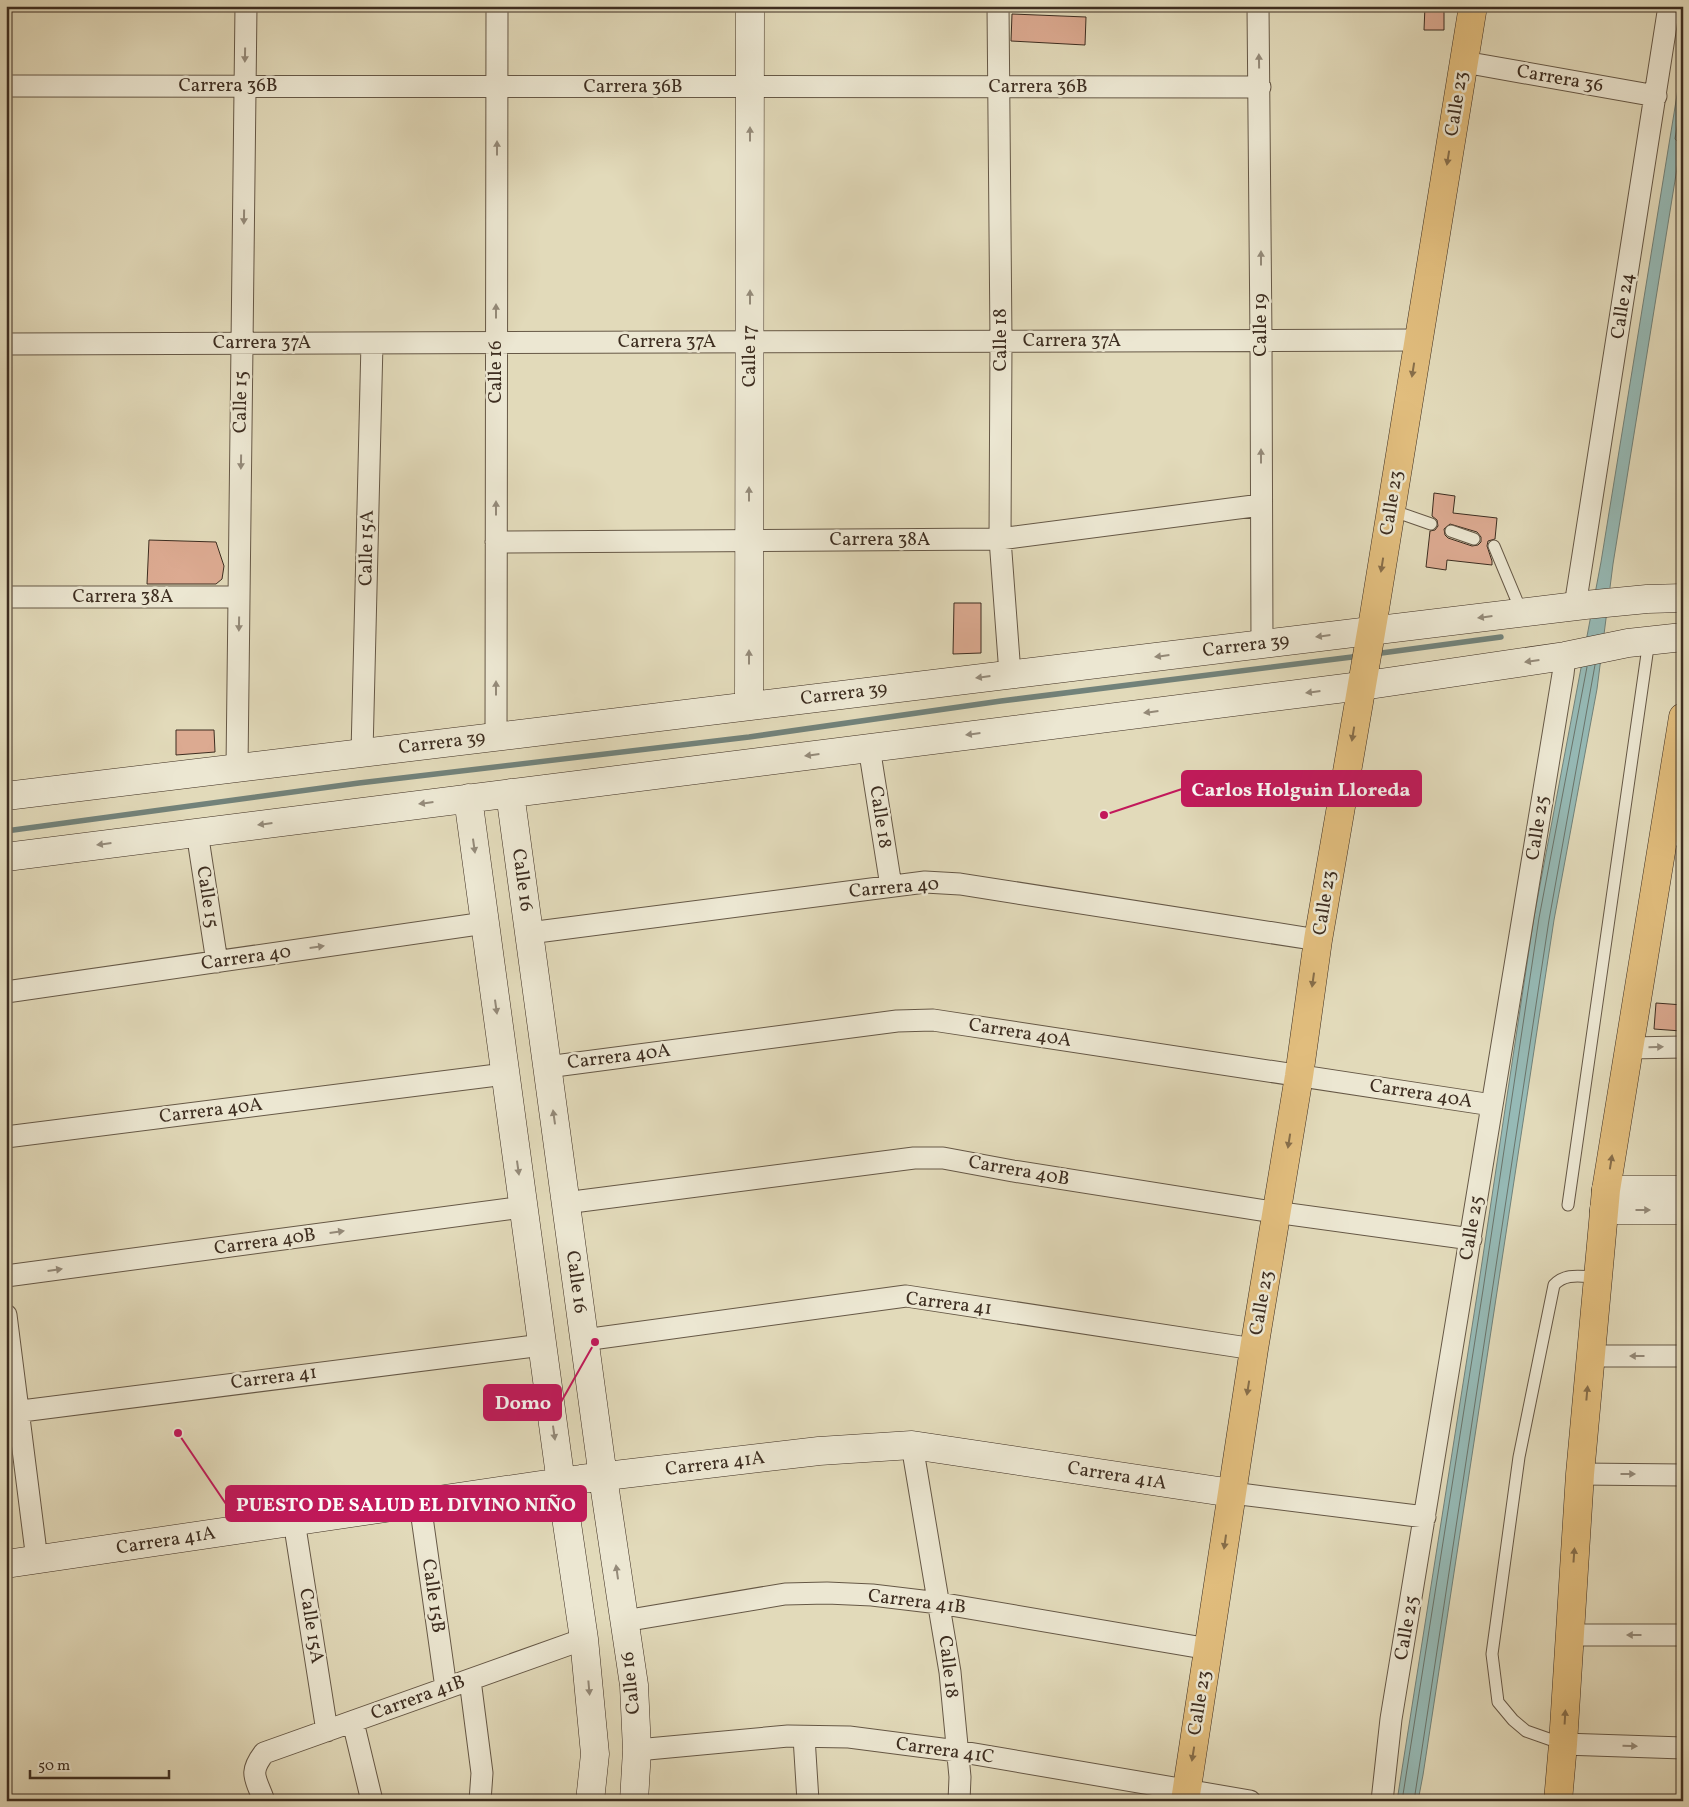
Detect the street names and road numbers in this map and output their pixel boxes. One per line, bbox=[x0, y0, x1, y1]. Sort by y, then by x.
street label: Carrera 36 bbox=[1515, 59, 1605, 99]
street label: Calle 23 bbox=[1439, 70, 1475, 138]
street label: Carrera 36B bbox=[178, 73, 278, 99]
street label: Carrera 36B bbox=[583, 74, 683, 100]
street label: Carrera 36B bbox=[988, 74, 1088, 100]
street label: Calle 24 bbox=[1605, 271, 1641, 341]
street label: Calle 19 bbox=[1248, 293, 1274, 357]
street label: Calle 18 bbox=[988, 308, 1014, 372]
street label: Calle 17 bbox=[737, 325, 763, 387]
street label: Carrera 37A bbox=[1023, 328, 1121, 354]
street label: Carrera 37A bbox=[618, 329, 716, 355]
street label: Carrera 37A bbox=[213, 330, 311, 356]
street label: Calle 16 bbox=[483, 340, 509, 404]
street label: Calle 15 bbox=[227, 370, 255, 434]
street label: Calle 23 bbox=[1374, 469, 1410, 537]
street label: Calle 15A bbox=[353, 510, 381, 586]
street label: Carrera 38A bbox=[830, 527, 930, 553]
street label: Carrera 38A bbox=[73, 584, 173, 610]
street label: Carrera 39 bbox=[1201, 628, 1291, 664]
street label: Carrera 39 bbox=[799, 676, 889, 712]
street label: Carrera 39 bbox=[397, 725, 487, 761]
street label: Calle 18 bbox=[862, 784, 898, 850]
street label: Calle 25 bbox=[1520, 794, 1556, 862]
street label: Calle 16 bbox=[505, 847, 539, 913]
street label: Calle 15 bbox=[189, 864, 225, 930]
street label: Calle 23 bbox=[1307, 869, 1343, 937]
street label: Carrera 40 bbox=[848, 871, 940, 905]
street label: Carrera 40 bbox=[199, 939, 293, 977]
street label: Carrera 40A bbox=[967, 1012, 1073, 1054]
street label: Carrera 40A bbox=[566, 1038, 672, 1076]
street label: Carrera 40A bbox=[1368, 1073, 1474, 1115]
street label: Carrera 40A bbox=[158, 1092, 264, 1130]
street label: Carrera 40B bbox=[966, 1149, 1072, 1193]
street label: Calle 25 bbox=[1454, 1194, 1490, 1262]
street label: Carrera 40B bbox=[213, 1222, 317, 1262]
street label: Calle 16 bbox=[559, 1249, 593, 1315]
street label: Calle 23 bbox=[1244, 1269, 1280, 1337]
street label: Carrera 41 bbox=[904, 1286, 994, 1322]
street label: Carrera 41 bbox=[229, 1360, 319, 1396]
street label: Carrera 41A bbox=[664, 1445, 766, 1483]
street label: Carrera 41A bbox=[1066, 1455, 1168, 1497]
street label: Carrera 41A bbox=[115, 1520, 217, 1562]
street label: Calle 15B bbox=[415, 1557, 451, 1635]
street label: Carrera 41B bbox=[866, 1583, 968, 1621]
street label: Calle 15A bbox=[292, 1586, 330, 1666]
street label: Calle 25 bbox=[1389, 1594, 1425, 1662]
street label: Calle 18 bbox=[931, 1634, 965, 1700]
street label: Calle 16 bbox=[615, 1650, 647, 1716]
street label: Carrera 41B bbox=[367, 1669, 469, 1727]
street label: Calle 23 bbox=[1182, 1669, 1218, 1737]
street label: Carrera 41C bbox=[894, 1731, 996, 1771]

